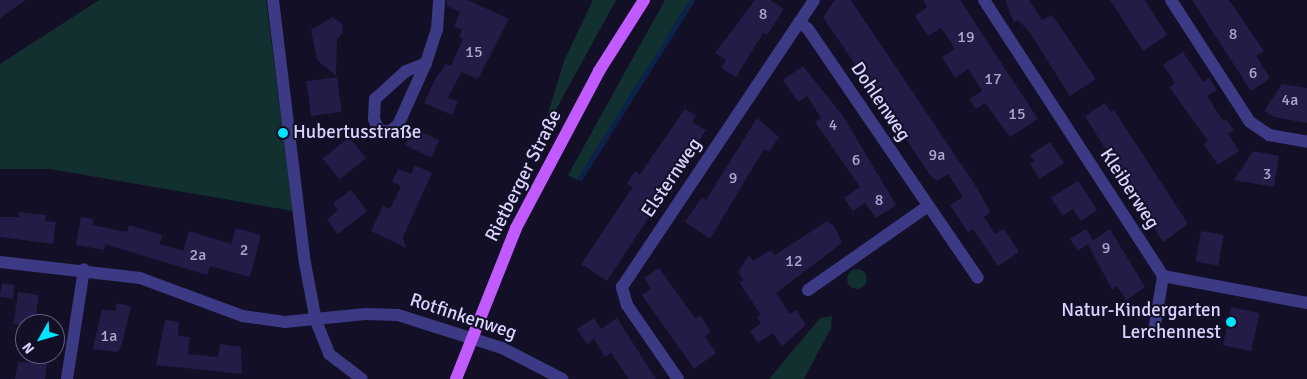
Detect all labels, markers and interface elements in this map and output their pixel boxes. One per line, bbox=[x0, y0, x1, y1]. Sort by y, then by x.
house number: 8 bbox=[759, 4, 767, 24]
house number: 8 bbox=[1229, 24, 1237, 44]
house number: 19 bbox=[957, 27, 975, 47]
house number: 15 bbox=[465, 42, 483, 62]
street label: Dohlenweg bbox=[845, 58, 915, 146]
house number: 6 bbox=[1249, 63, 1257, 83]
house number: 17 bbox=[984, 69, 1002, 89]
house number: 4a bbox=[1282, 90, 1298, 110]
house number: 15 bbox=[1008, 104, 1026, 124]
street label: Rietberger Straße bbox=[481, 106, 567, 246]
house number: 4 bbox=[829, 115, 837, 135]
place label: Hubertusstraße bbox=[293, 122, 421, 144]
marker: Hubertusstraße bbox=[277, 127, 289, 139]
street label: Elsternweg bbox=[637, 134, 707, 222]
street label: Kleiberweg bbox=[1095, 144, 1163, 234]
house number: 9a bbox=[929, 145, 945, 165]
house number: 6 bbox=[852, 150, 860, 170]
house number: 3 bbox=[1263, 164, 1271, 184]
house number: 9 bbox=[729, 168, 737, 188]
house number: 8 bbox=[875, 190, 883, 210]
house number: 9 bbox=[1102, 238, 1110, 258]
house number: 2 bbox=[240, 240, 248, 260]
house number: 2a bbox=[190, 245, 206, 265]
house number: 12 bbox=[785, 251, 803, 271]
street label: Rotfinkenweg bbox=[407, 289, 519, 345]
place label: Natur-Kindergarten Lerchennest bbox=[1061, 300, 1221, 344]
north arrow bbox=[15, 314, 65, 364]
marker: Natur-Kindergarten Lerchennest bbox=[1225, 316, 1237, 328]
house number: 1a bbox=[101, 326, 117, 346]
text: N bbox=[19, 339, 38, 357]

